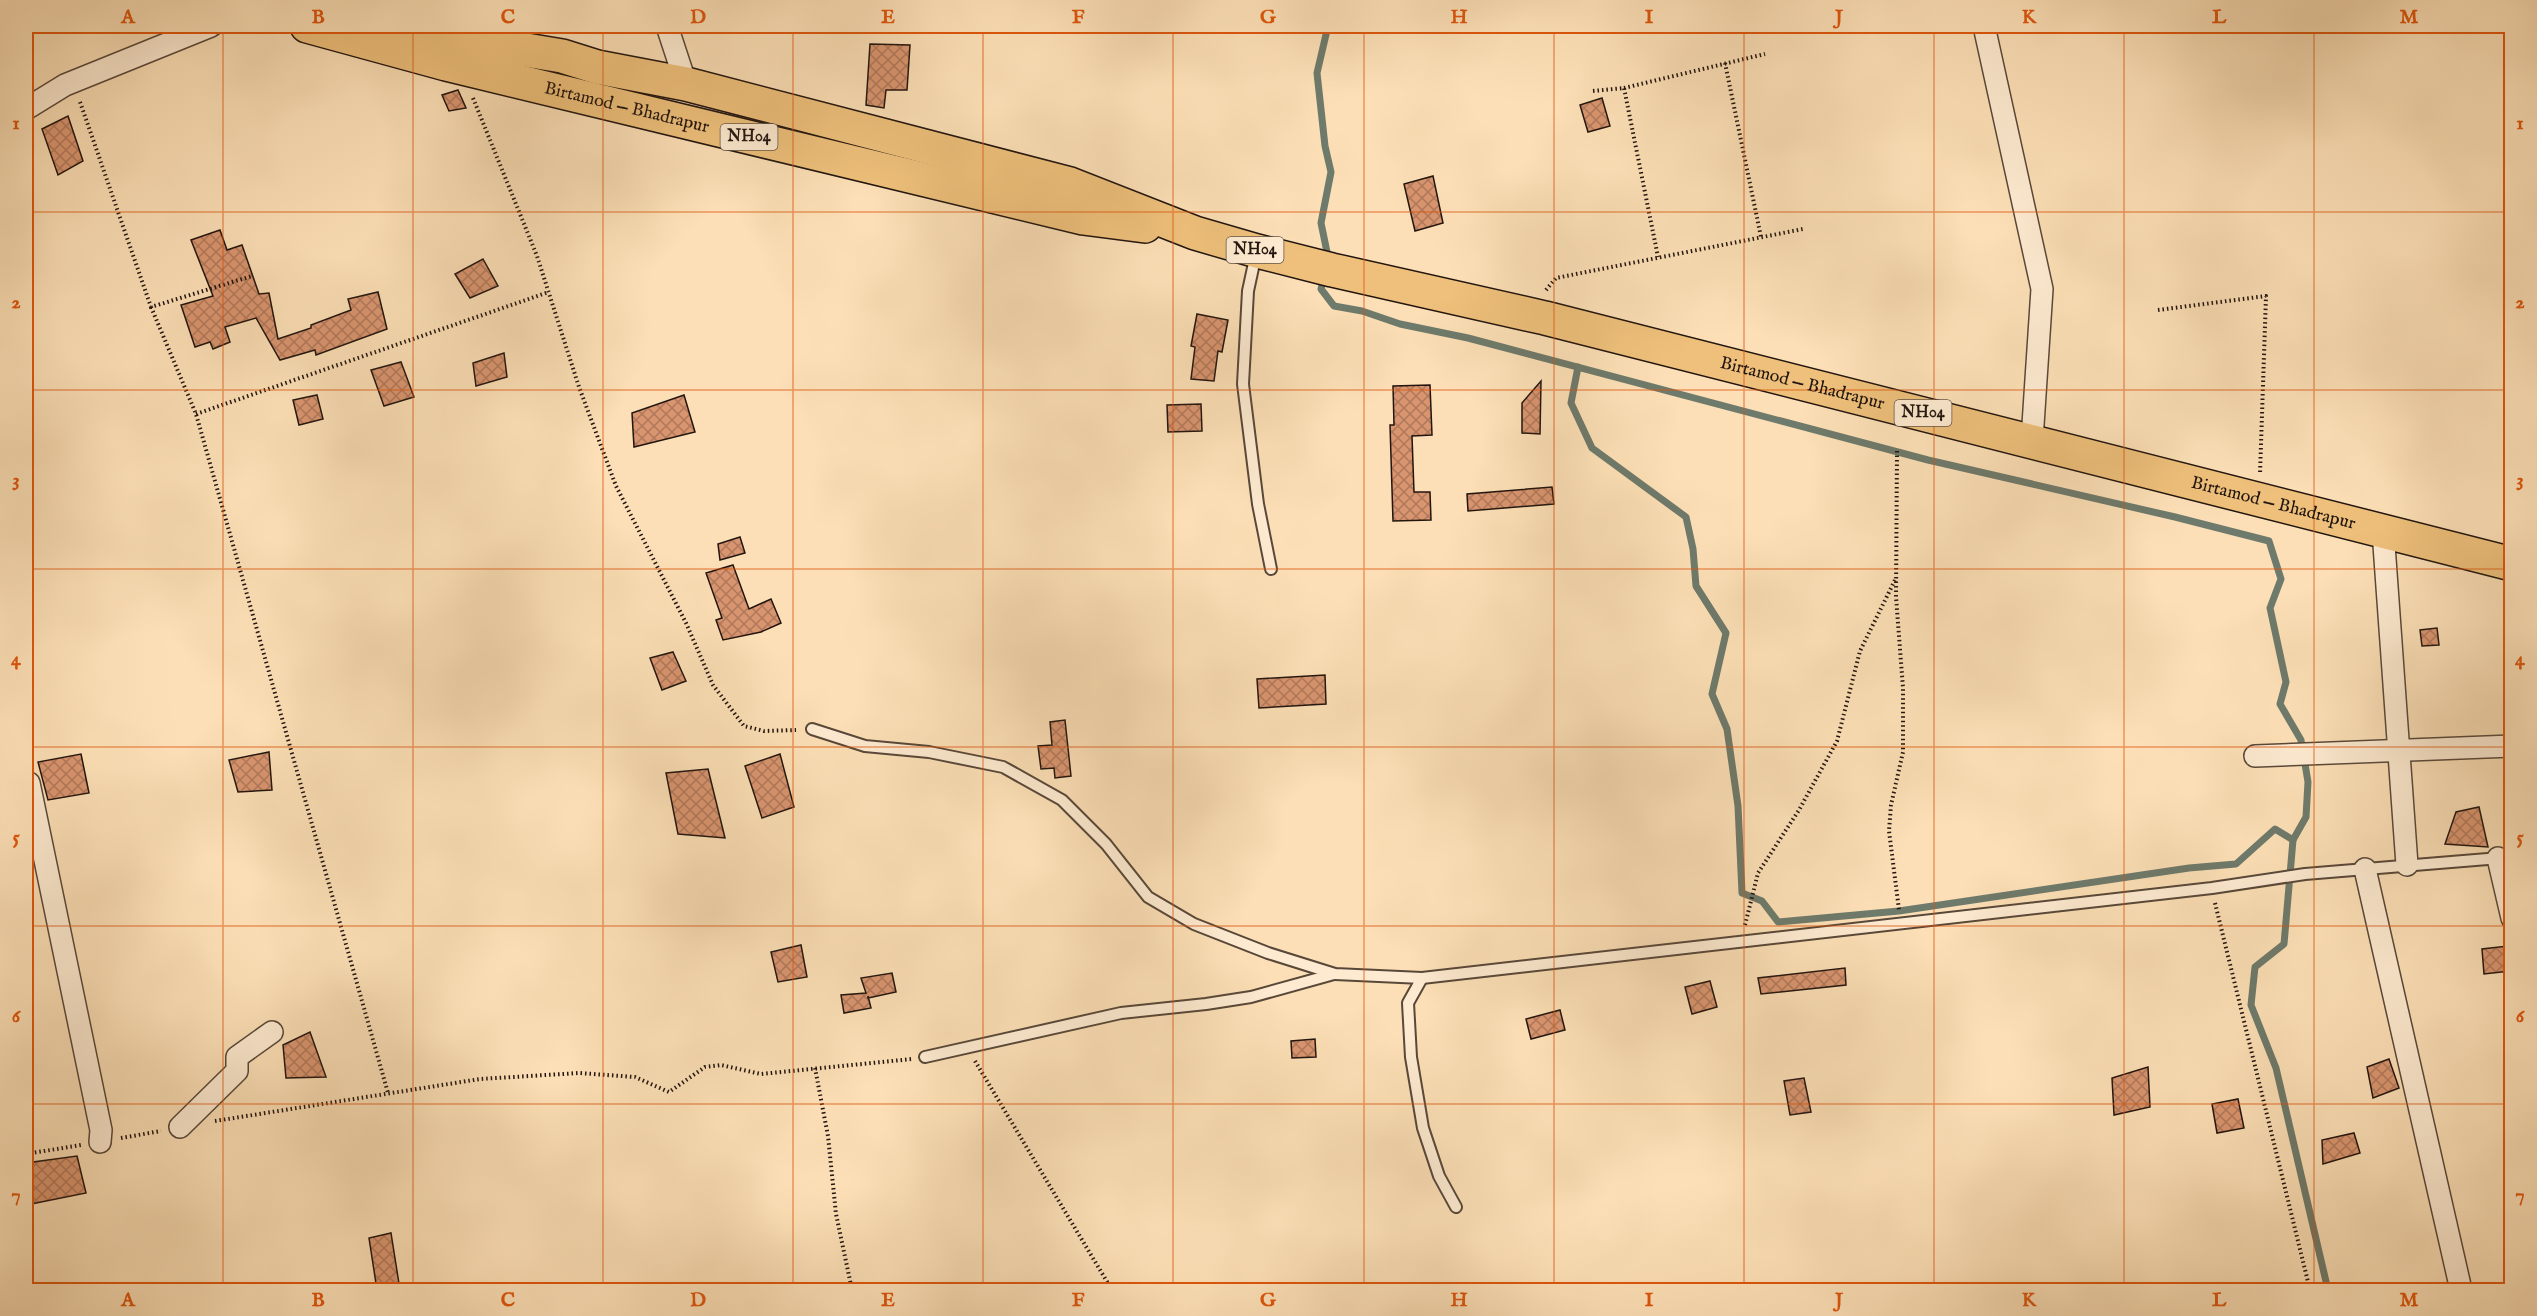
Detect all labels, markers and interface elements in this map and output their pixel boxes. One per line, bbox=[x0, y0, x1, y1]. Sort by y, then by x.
text: A bbox=[120, 5, 136, 30]
text: B bbox=[311, 5, 325, 30]
text: C bbox=[501, 5, 515, 30]
text: D bbox=[690, 5, 706, 30]
text: E bbox=[881, 5, 895, 30]
text: F bbox=[1072, 5, 1085, 30]
text: G bbox=[1260, 5, 1277, 30]
text: H bbox=[1450, 5, 1468, 30]
text: I bbox=[1645, 5, 1654, 30]
text: J bbox=[1832, 5, 1844, 30]
text: K bbox=[2022, 5, 2038, 30]
text: L bbox=[2212, 5, 2227, 30]
text: M bbox=[2400, 5, 2419, 30]
street label: Birtamod — Bhadrapur bbox=[542, 77, 712, 139]
text: 1 bbox=[12, 111, 20, 136]
text: 1 bbox=[2516, 111, 2524, 136]
road number: NH04 bbox=[720, 124, 777, 150]
road number: NH04 bbox=[1226, 237, 1284, 263]
text: 2 bbox=[11, 290, 21, 315]
text: 2 bbox=[2515, 290, 2525, 315]
street label: Birtamod — Bhadrapur bbox=[1718, 351, 1887, 416]
road number: NH04 bbox=[1894, 400, 1952, 426]
text: 3 bbox=[12, 468, 20, 493]
text: 3 bbox=[2516, 468, 2524, 493]
street label: Birtamod — Bhadrapur bbox=[2189, 471, 2358, 535]
text: 4 bbox=[11, 647, 22, 672]
text: 4 bbox=[2515, 647, 2526, 672]
text: 5 bbox=[12, 825, 20, 850]
text: 5 bbox=[2516, 825, 2524, 850]
text: 6 bbox=[12, 1004, 22, 1029]
text: 6 bbox=[2516, 1004, 2526, 1029]
text: 7 bbox=[11, 1183, 21, 1208]
text: 7 bbox=[2515, 1183, 2525, 1208]
text: A bbox=[120, 1288, 136, 1313]
text: B bbox=[311, 1288, 325, 1313]
text: C bbox=[501, 1288, 515, 1313]
text: D bbox=[690, 1288, 706, 1313]
text: E bbox=[881, 1288, 895, 1313]
text: F bbox=[1072, 1288, 1085, 1313]
text: G bbox=[1260, 1288, 1277, 1313]
text: H bbox=[1450, 1288, 1468, 1313]
text: I bbox=[1645, 1288, 1654, 1313]
text: J bbox=[1832, 1288, 1844, 1313]
text: K bbox=[2022, 1288, 2038, 1313]
text: L bbox=[2212, 1288, 2227, 1313]
text: M bbox=[2400, 1288, 2419, 1313]

